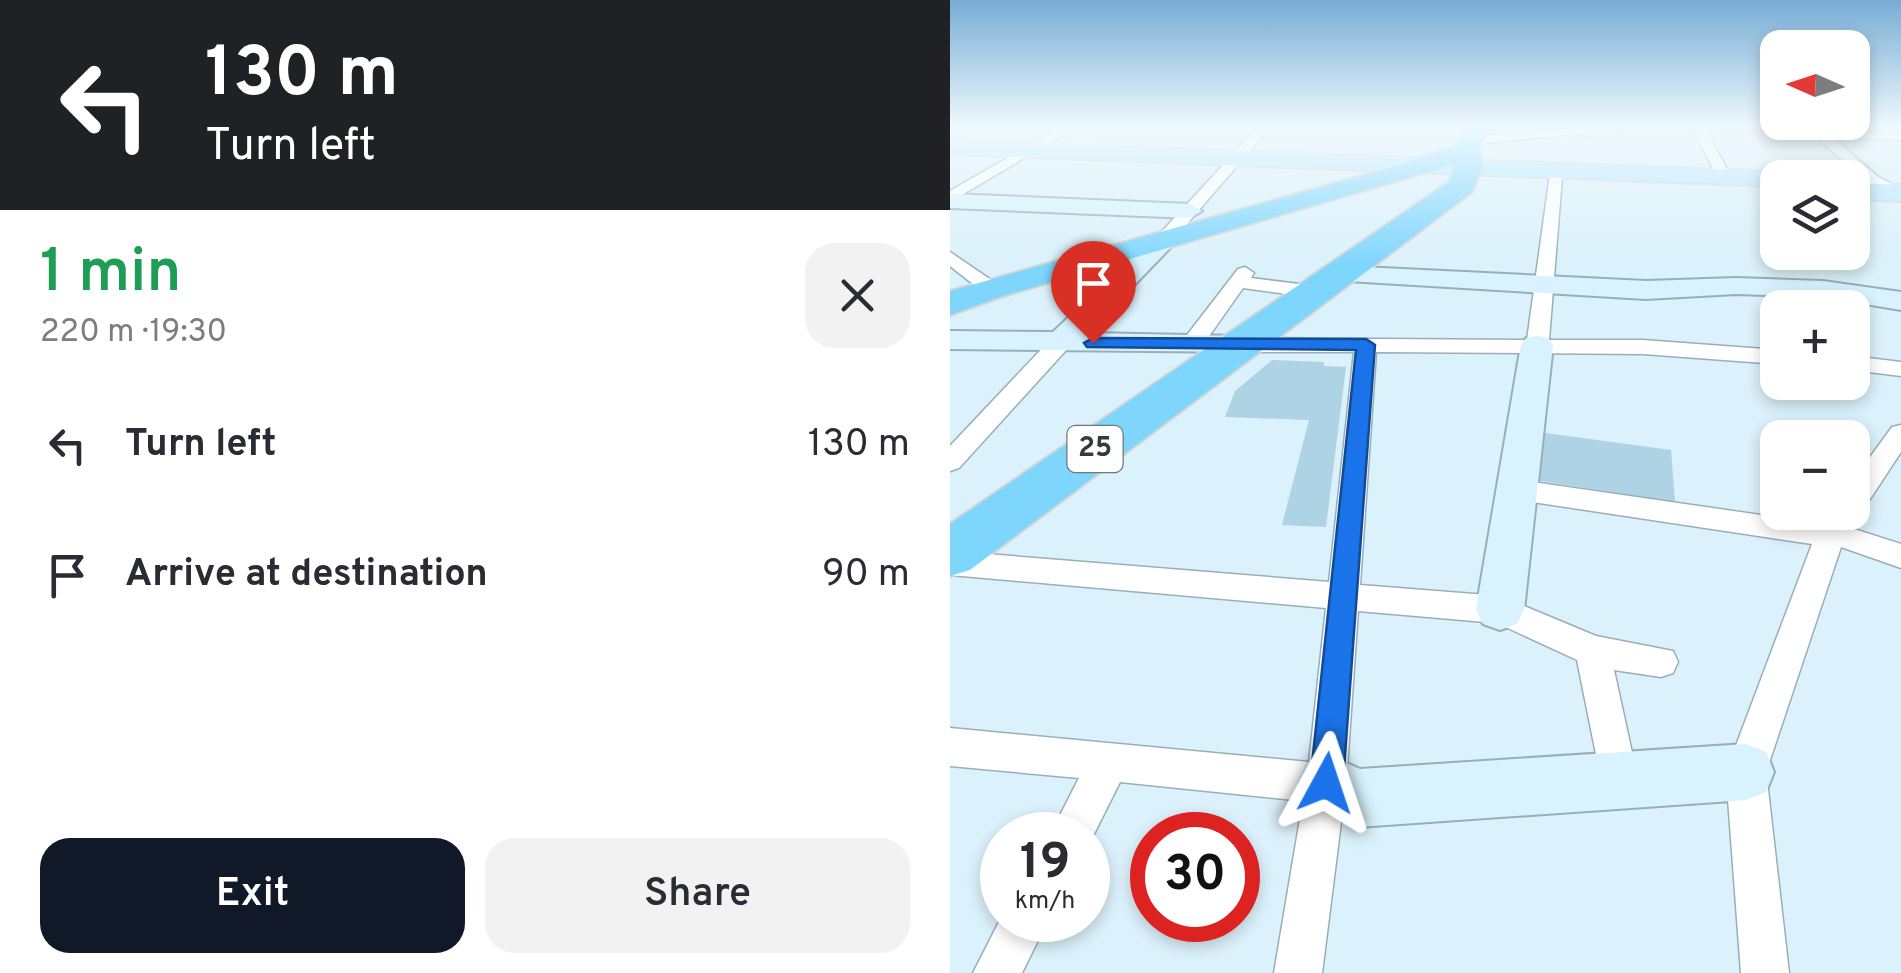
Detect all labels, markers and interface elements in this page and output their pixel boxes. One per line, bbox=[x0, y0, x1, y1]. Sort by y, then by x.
north arrow bbox=[1760, 30, 1870, 140]
map controls bbox=[1760, 30, 1870, 530]
text: 130 m bbox=[205, 32, 399, 121]
icon: left bbox=[40, 40, 170, 170]
text: Turn left bbox=[205, 119, 376, 176]
button: layers bbox=[1760, 160, 1870, 270]
text: 1 min bbox=[40, 237, 181, 313]
pin bbox=[1051, 241, 1136, 344]
button: close bbox=[805, 243, 910, 348]
icon: arrive bbox=[1066, 256, 1121, 311]
button: + bbox=[1760, 290, 1870, 400]
text: 220 m · 19:30 bbox=[40, 313, 227, 353]
icon: left bbox=[40, 418, 95, 473]
button: − bbox=[1760, 420, 1870, 530]
text: Turn left bbox=[125, 421, 277, 470]
text: 130 m bbox=[808, 421, 910, 470]
road number: 25 bbox=[1068, 426, 1122, 472]
icon: arrive bbox=[40, 548, 95, 603]
text: Arrive at destination bbox=[125, 551, 488, 600]
text: 90 m bbox=[822, 551, 910, 600]
position arrow bbox=[1274, 731, 1378, 835]
speed limit sign: 30 bbox=[1130, 812, 1260, 942]
text: 19 bbox=[1020, 833, 1070, 896]
button: Exit bbox=[40, 838, 465, 953]
button: Share bbox=[485, 838, 910, 953]
text: km/h bbox=[1015, 886, 1075, 918]

